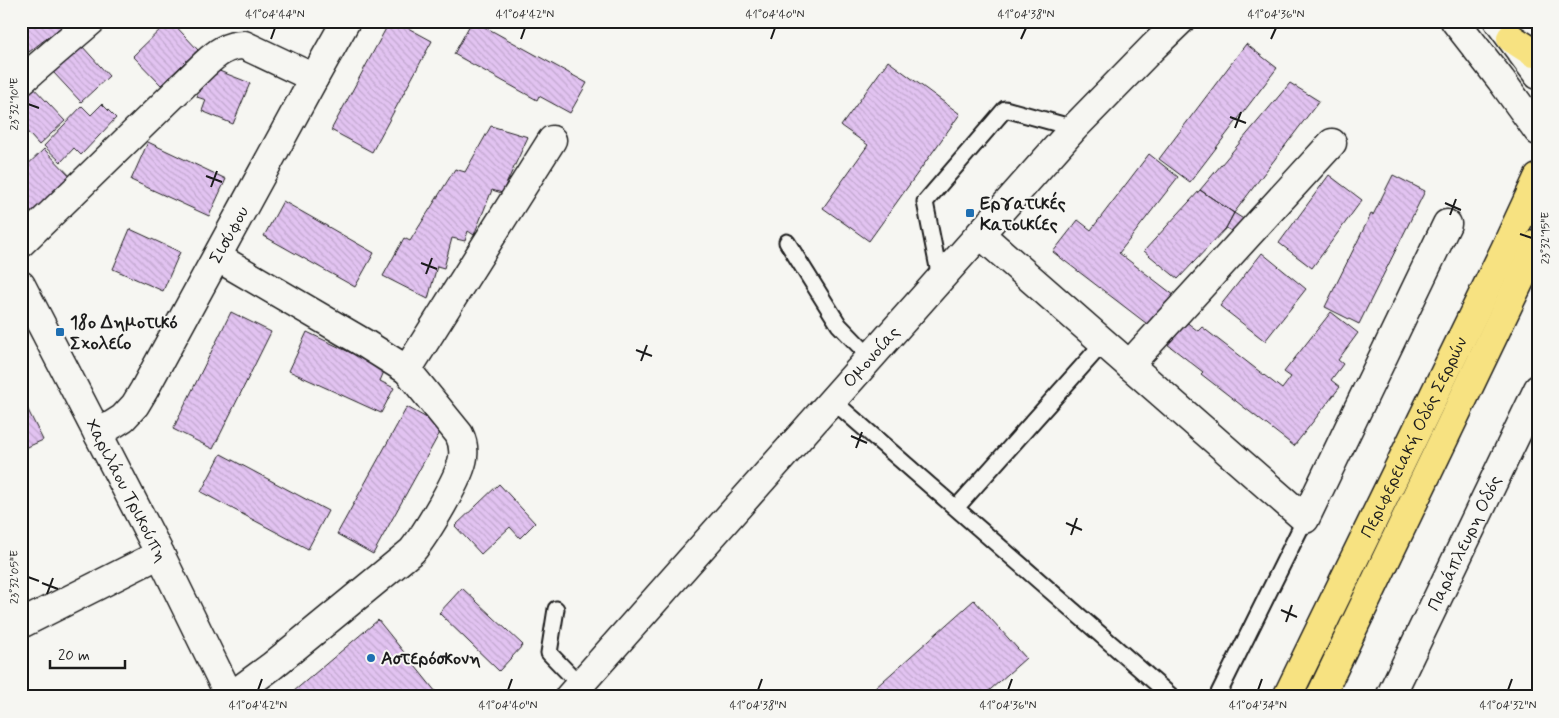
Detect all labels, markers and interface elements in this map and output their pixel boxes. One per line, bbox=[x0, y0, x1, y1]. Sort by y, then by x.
text: 41°04'44"N bbox=[245, 7, 305, 23]
text: 41°04'42"N bbox=[496, 7, 554, 23]
text: 41°04'40"N bbox=[746, 7, 804, 23]
text: 41°04'38"N bbox=[997, 7, 1055, 23]
text: 41°04'36"N bbox=[1247, 7, 1305, 23]
text: 23°32'10"E bbox=[7, 78, 23, 130]
place label: Εργατικές Κατοικίες bbox=[980, 191, 1066, 237]
street label: Σισύφου bbox=[204, 202, 255, 268]
marker: Εργατικές Κατοικίες bbox=[964, 207, 976, 219]
text: 23°32'15"E bbox=[1538, 212, 1554, 264]
place label: 18ο Δημοτικό Σχολείο bbox=[70, 311, 177, 356]
street label: Ομονοίας bbox=[838, 321, 906, 393]
marker: 18ο Δημοτικό Σχολείο bbox=[54, 326, 66, 338]
street label: Περιφερειακή Οδός Σερρών bbox=[1355, 333, 1473, 542]
street label: Χαριλάου Τρικούπη bbox=[79, 415, 173, 566]
street label: Παράπλευρη Οδός bbox=[1422, 471, 1508, 615]
text: 23°32'05"E bbox=[7, 550, 23, 604]
scale bar bbox=[50, 638, 125, 670]
text: 20 m bbox=[58, 646, 90, 666]
place label: Αστερόσκονη bbox=[381, 647, 481, 671]
marker: Αστερόσκονη bbox=[365, 652, 377, 664]
text: 41°04'42"N bbox=[229, 698, 287, 714]
text: 41°04'40"N bbox=[479, 698, 537, 714]
text: 41°04'38"N bbox=[729, 698, 787, 714]
text: 41°04'36"N bbox=[979, 698, 1037, 714]
text: 41°04'34"N bbox=[1229, 698, 1287, 714]
text: 41°04'32"N bbox=[1480, 698, 1536, 714]

